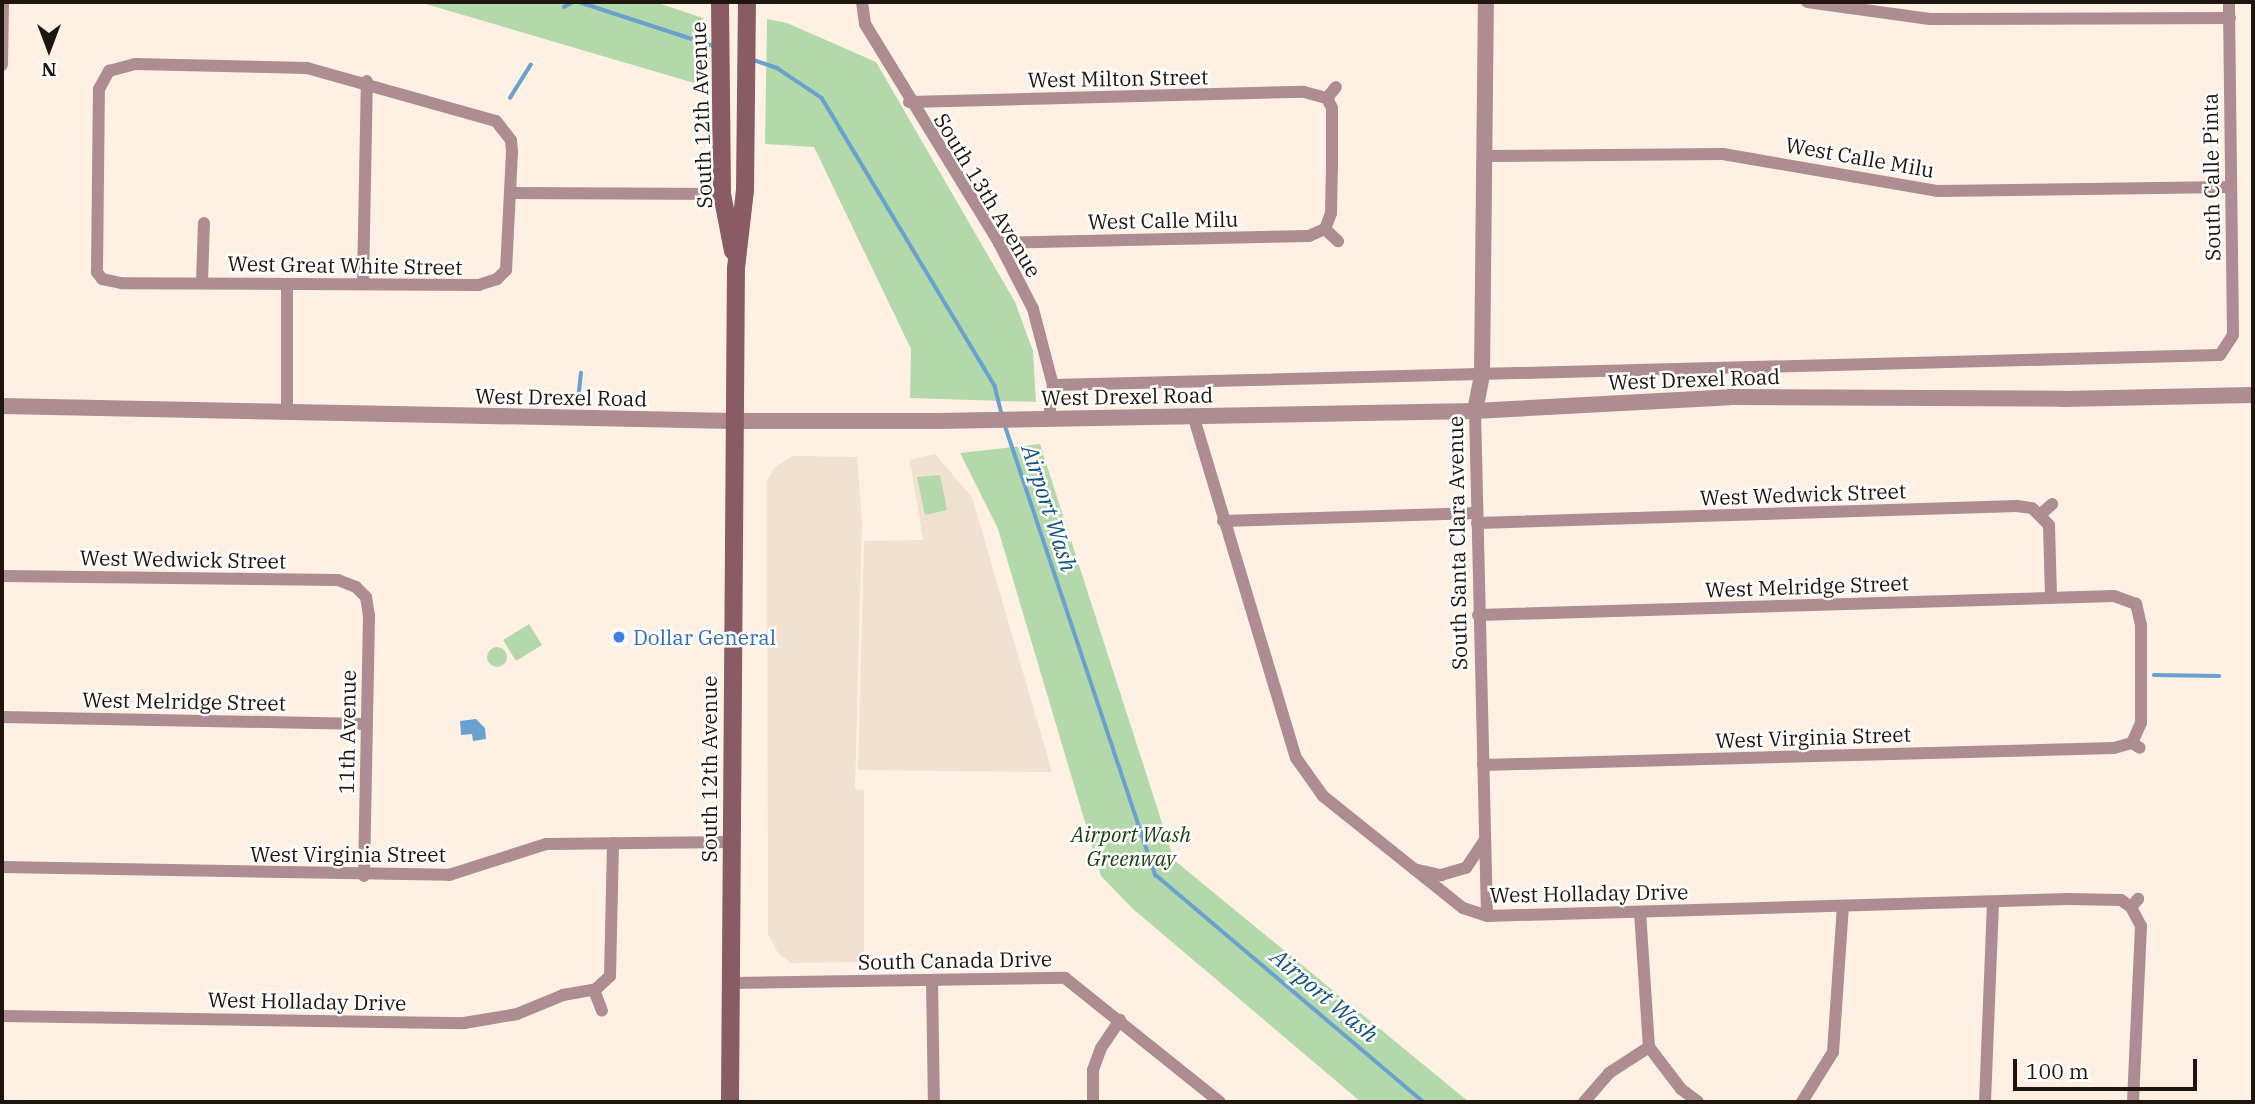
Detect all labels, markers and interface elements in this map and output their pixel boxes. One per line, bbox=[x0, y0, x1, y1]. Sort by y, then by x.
north arrow bbox=[14, 14, 84, 84]
street label: South 12th Avenue bbox=[685, 21, 717, 209]
text: N bbox=[41, 58, 57, 82]
street label: West Milton Street bbox=[1027, 64, 1209, 92]
street label: South Calle Pinta bbox=[2197, 93, 2225, 261]
street label: South 13th Avenue bbox=[929, 108, 1047, 282]
street label: West Calle Milu bbox=[1784, 131, 1936, 183]
street label: West Calle Milu bbox=[1087, 206, 1239, 234]
street label: West Great White Street bbox=[227, 250, 463, 280]
street label: West Drexel Road bbox=[1608, 363, 1780, 395]
street label: West Drexel Road bbox=[1041, 382, 1213, 410]
street label: West Drexel Road bbox=[475, 383, 647, 411]
street label: South Santa Clara Avenue bbox=[1442, 416, 1472, 670]
water label: Airport Wash bbox=[1017, 441, 1083, 575]
street label: West Wedwick Street bbox=[1699, 478, 1907, 510]
street label: West Wedwick Street bbox=[80, 545, 286, 573]
street label: West Melridge Street bbox=[1705, 570, 1909, 602]
place label: Dollar General bbox=[633, 624, 776, 650]
marker: Dollar General bbox=[611, 629, 627, 645]
street label: 11th Avenue bbox=[333, 670, 361, 794]
street label: South 12th Avenue bbox=[696, 676, 722, 862]
street label: West Melridge Street bbox=[82, 687, 286, 715]
street label: West Virginia Street bbox=[1715, 721, 1911, 753]
park label: Airport Wash Greenway bbox=[1071, 821, 1191, 871]
street label: West Virginia Street bbox=[250, 841, 446, 867]
street label: West Holladay Drive bbox=[1490, 879, 1688, 907]
water label: Airport Wash bbox=[1266, 942, 1384, 1048]
street label: South Canada Drive bbox=[858, 946, 1052, 974]
street label: West Holladay Drive bbox=[208, 987, 406, 1015]
scale bar bbox=[2017, 1044, 2201, 1088]
text: 100 m bbox=[2026, 1057, 2089, 1085]

